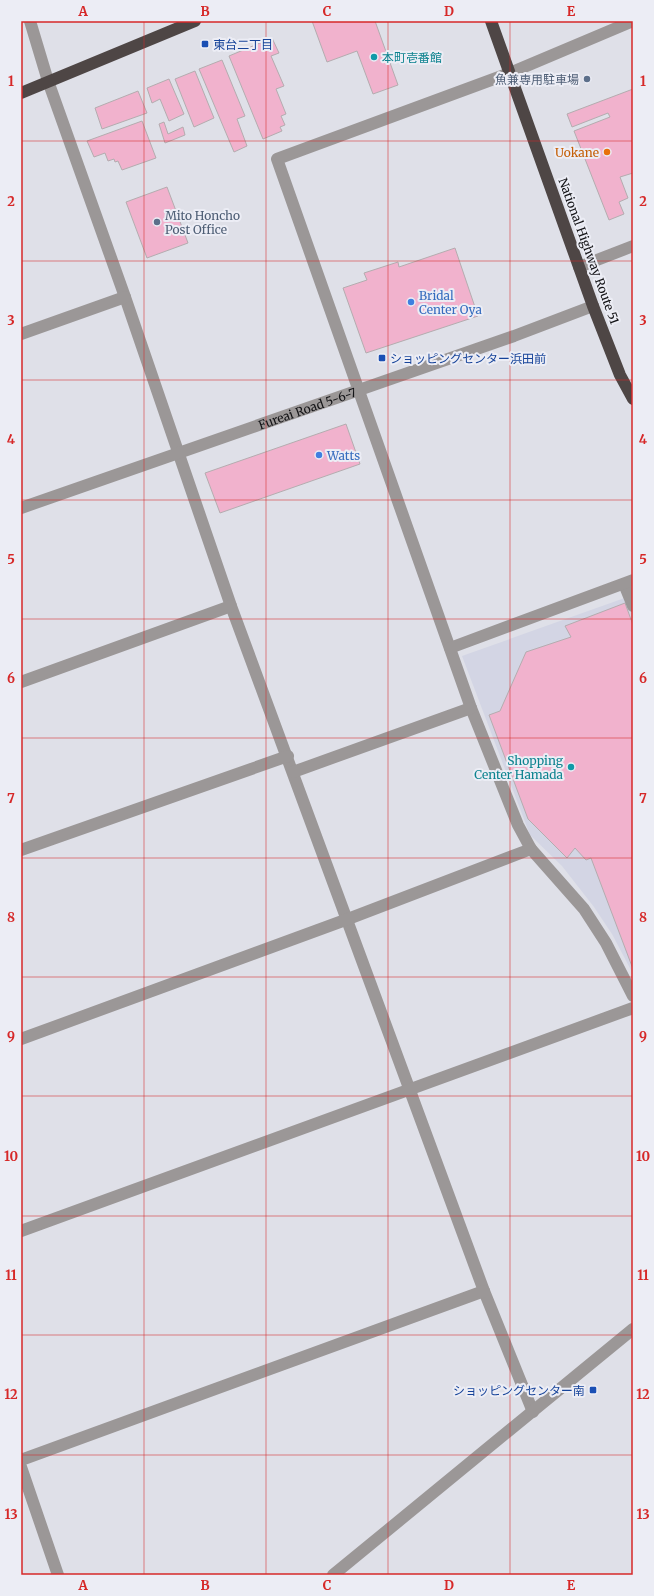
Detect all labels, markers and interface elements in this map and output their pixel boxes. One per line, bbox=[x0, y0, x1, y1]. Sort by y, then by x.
text: A bbox=[77, 3, 88, 20]
text: B bbox=[200, 3, 210, 20]
text: C bbox=[323, 3, 332, 20]
text: D bbox=[444, 3, 454, 20]
text: E bbox=[567, 3, 576, 20]
place label: 東台二丁目 bbox=[213, 37, 273, 52]
marker: 東台二丁目 bbox=[200, 39, 210, 49]
place label: 本町壱番館 bbox=[382, 50, 442, 65]
marker: 本町壱番館 bbox=[369, 52, 379, 62]
place label: 魚兼専用駐車場 bbox=[495, 72, 579, 87]
text: 1 bbox=[8, 73, 14, 90]
text: 1 bbox=[640, 73, 646, 90]
marker: 魚兼専用駐車場 bbox=[582, 74, 592, 84]
place label: Uokane bbox=[555, 145, 599, 160]
marker: Uokane bbox=[602, 147, 612, 157]
street label: National Highway Route 51 bbox=[556, 176, 623, 327]
text: 2 bbox=[7, 193, 15, 210]
text: 2 bbox=[639, 193, 647, 210]
place label: Mito Honcho Post Office bbox=[165, 208, 240, 237]
marker: Mito Honcho Post Office bbox=[152, 217, 162, 227]
place label: Bridal Center Oya bbox=[419, 288, 482, 317]
marker: Bridal Center Oya bbox=[406, 297, 416, 307]
text: 3 bbox=[7, 312, 15, 329]
text: 3 bbox=[639, 312, 647, 329]
place label: ショッピングセンター浜田前 bbox=[390, 351, 546, 366]
marker: ショッピングセンター浜田前 bbox=[377, 353, 387, 363]
street label: Fureai Road 5-6-7 bbox=[256, 384, 358, 432]
text: 4 bbox=[7, 431, 16, 448]
text: 4 bbox=[639, 431, 648, 448]
place label: Watts bbox=[326, 448, 360, 463]
marker: Watts bbox=[314, 450, 324, 460]
text: 5 bbox=[7, 551, 15, 568]
text: 5 bbox=[639, 551, 647, 568]
text: 6 bbox=[7, 670, 15, 687]
text: 6 bbox=[639, 670, 647, 687]
place label: Shopping Center Hamada bbox=[474, 753, 564, 782]
marker: Shopping Center Hamada bbox=[566, 762, 576, 772]
text: 7 bbox=[7, 790, 15, 807]
text: 7 bbox=[639, 790, 647, 807]
text: 8 bbox=[7, 909, 15, 926]
text: 8 bbox=[639, 909, 647, 926]
text: 9 bbox=[7, 1028, 15, 1045]
text: 9 bbox=[639, 1028, 647, 1045]
text: 10 bbox=[4, 1148, 18, 1165]
text: 10 bbox=[636, 1148, 650, 1165]
text: 11 bbox=[5, 1267, 17, 1284]
text: 11 bbox=[637, 1267, 649, 1284]
place label: ショッピングセンター南 bbox=[453, 1383, 585, 1398]
marker: ショッピングセンター南 bbox=[588, 1385, 598, 1395]
text: 12 bbox=[4, 1386, 18, 1403]
text: 12 bbox=[636, 1386, 650, 1403]
text: 13 bbox=[4, 1506, 18, 1523]
text: 13 bbox=[636, 1506, 650, 1523]
text: A bbox=[77, 1577, 88, 1594]
text: B bbox=[200, 1577, 210, 1594]
text: C bbox=[323, 1577, 332, 1594]
text: D bbox=[444, 1577, 454, 1594]
text: E bbox=[567, 1577, 576, 1594]

